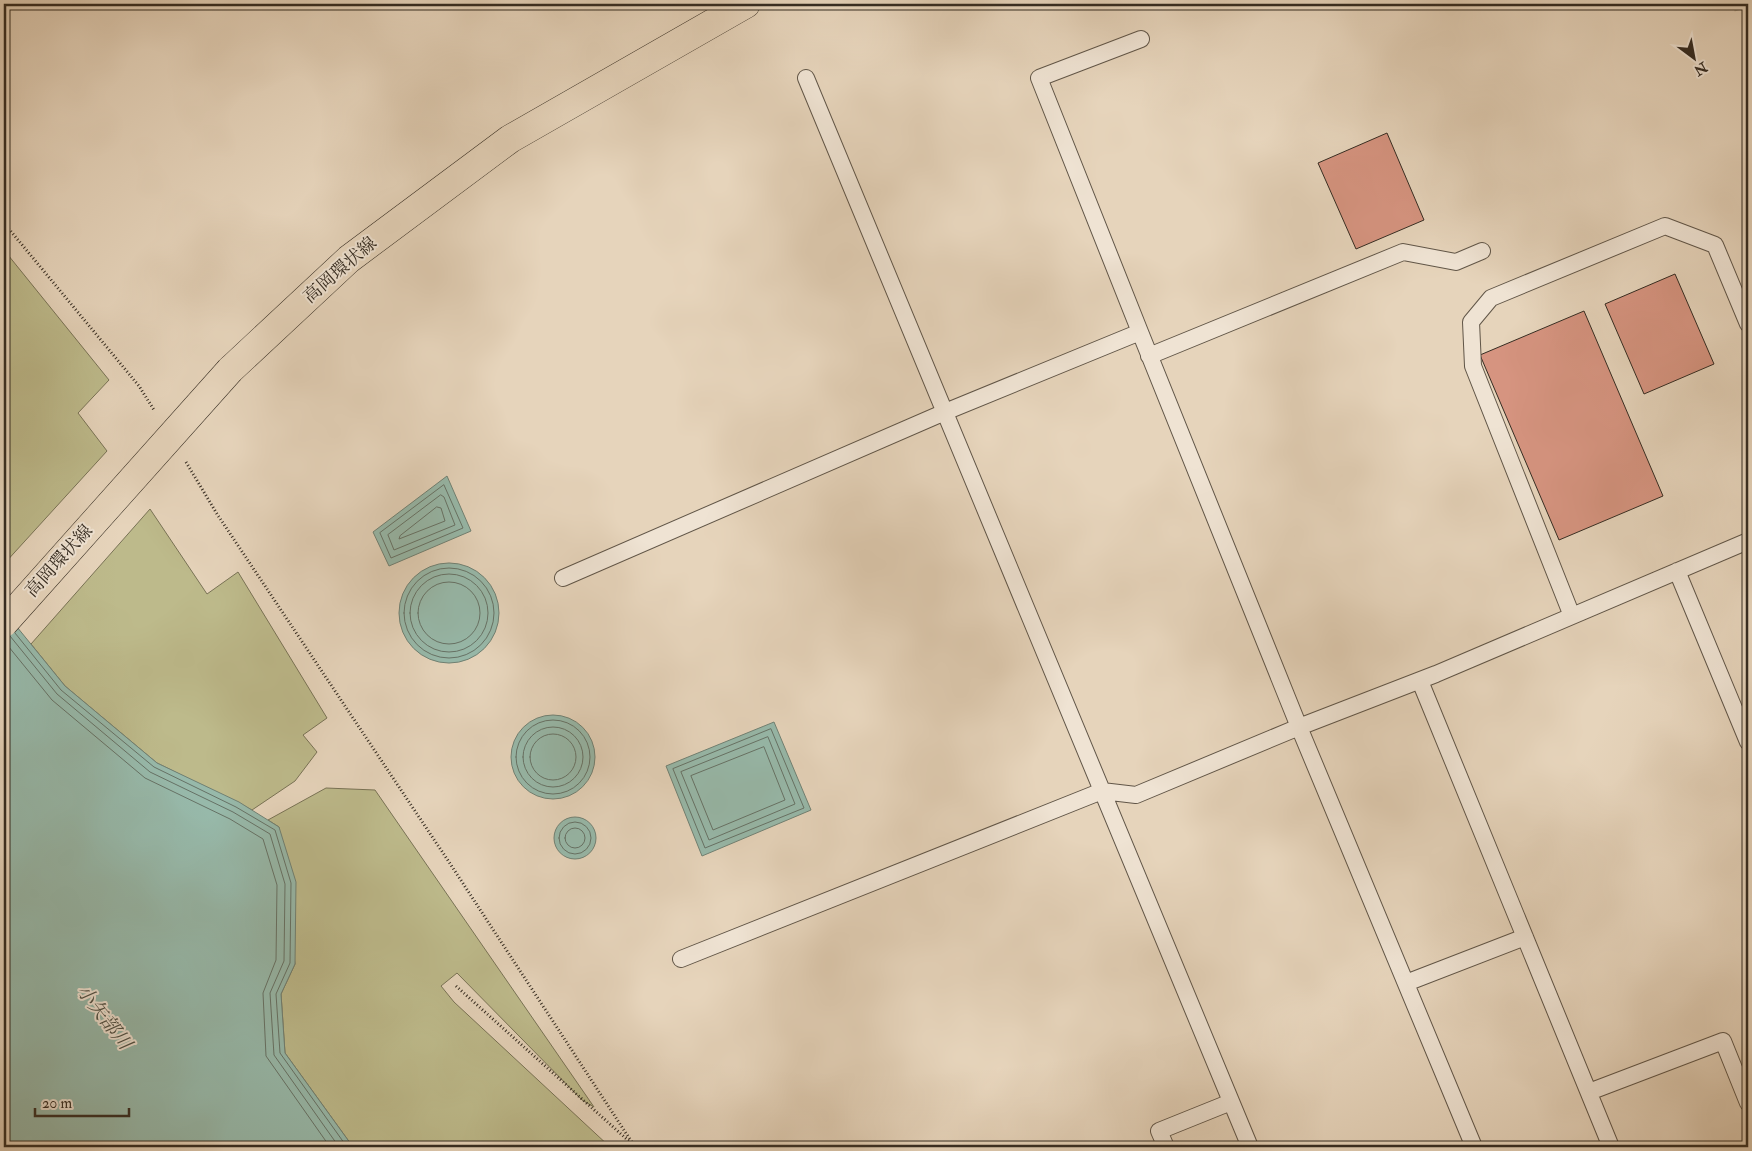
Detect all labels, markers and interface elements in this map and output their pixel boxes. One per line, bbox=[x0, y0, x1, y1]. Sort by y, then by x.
north arrow bbox=[1670, 32, 1720, 82]
text: N bbox=[1690, 58, 1711, 79]
street label: 高岡環状線 bbox=[298, 232, 382, 308]
street label: 高岡環状線 bbox=[20, 520, 98, 602]
water label: 小矢部川 bbox=[71, 980, 138, 1056]
scale bar bbox=[35, 1086, 129, 1118]
text: 20 m bbox=[42, 1094, 72, 1113]

